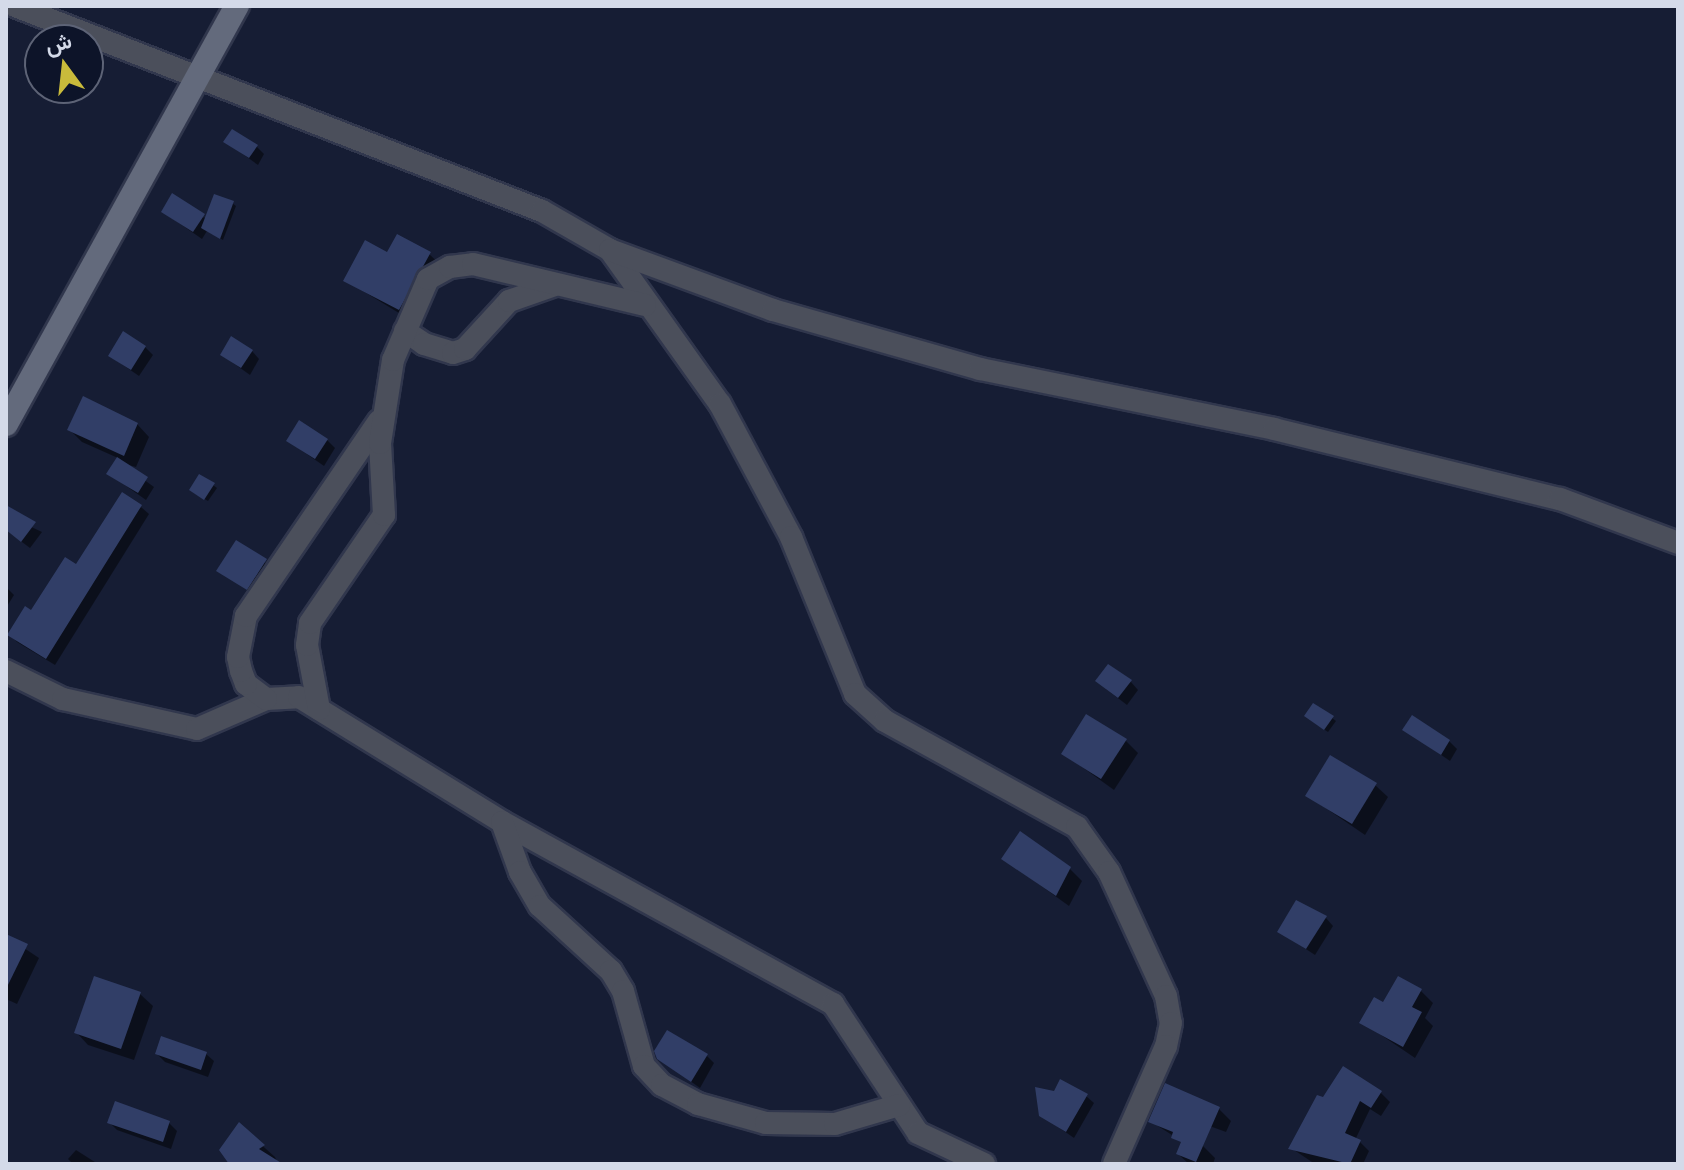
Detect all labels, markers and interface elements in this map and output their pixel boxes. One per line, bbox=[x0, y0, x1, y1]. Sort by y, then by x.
north arrow bbox=[24, 24, 104, 104]
text: ش bbox=[42, 26, 75, 60]

